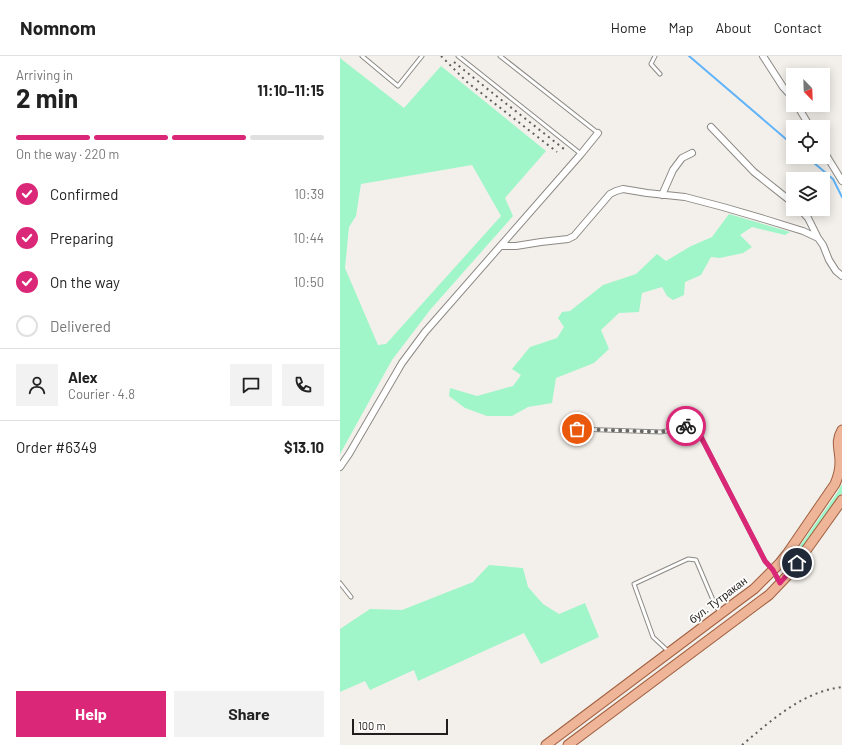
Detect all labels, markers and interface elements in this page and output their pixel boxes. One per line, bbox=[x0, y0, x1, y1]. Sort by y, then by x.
text: Nomnom bbox=[20, 16, 96, 39]
text: Home bbox=[611, 19, 647, 36]
text: Map bbox=[669, 19, 693, 36]
text: About bbox=[715, 19, 752, 36]
text: Contact bbox=[774, 19, 822, 36]
text: Arriving in bbox=[16, 67, 73, 83]
north arrow bbox=[786, 68, 830, 112]
map controls bbox=[786, 68, 830, 216]
text: 11:10–11:15 bbox=[257, 81, 324, 99]
text: 2 min bbox=[16, 82, 78, 113]
button: locate bbox=[786, 120, 830, 164]
text: On the way · 220 m bbox=[16, 146, 119, 162]
button: layers bbox=[786, 172, 830, 216]
icon: check bbox=[16, 183, 38, 205]
text: Confirmed bbox=[50, 185, 118, 203]
text: 10:39 bbox=[294, 186, 324, 202]
icon: check bbox=[16, 227, 38, 249]
text: Preparing bbox=[50, 229, 114, 247]
text: 10:44 bbox=[293, 230, 324, 246]
icon: check bbox=[16, 271, 38, 293]
text: On the way bbox=[50, 273, 120, 291]
text: 10:50 bbox=[294, 274, 324, 290]
text: Delivered bbox=[50, 317, 111, 335]
button: person bbox=[16, 364, 58, 406]
button: chat bbox=[230, 364, 272, 406]
button: phone bbox=[282, 364, 324, 406]
text: Alex bbox=[68, 368, 98, 386]
text: Courier · 4.8 bbox=[68, 386, 135, 402]
courier bbox=[666, 406, 706, 446]
pin bbox=[560, 412, 594, 446]
icon: bike bbox=[675, 415, 697, 437]
icon: bag bbox=[566, 418, 588, 440]
text: Order #6349 bbox=[16, 438, 97, 456]
text: $13.10 bbox=[284, 438, 324, 456]
pin bbox=[780, 546, 814, 580]
icon: home bbox=[786, 552, 808, 574]
street label: бул. Тутракан bbox=[686, 574, 749, 626]
button: Help bbox=[16, 691, 166, 737]
button: Share bbox=[174, 691, 324, 737]
scale bar bbox=[352, 717, 448, 736]
text: 100 m bbox=[358, 719, 386, 732]

